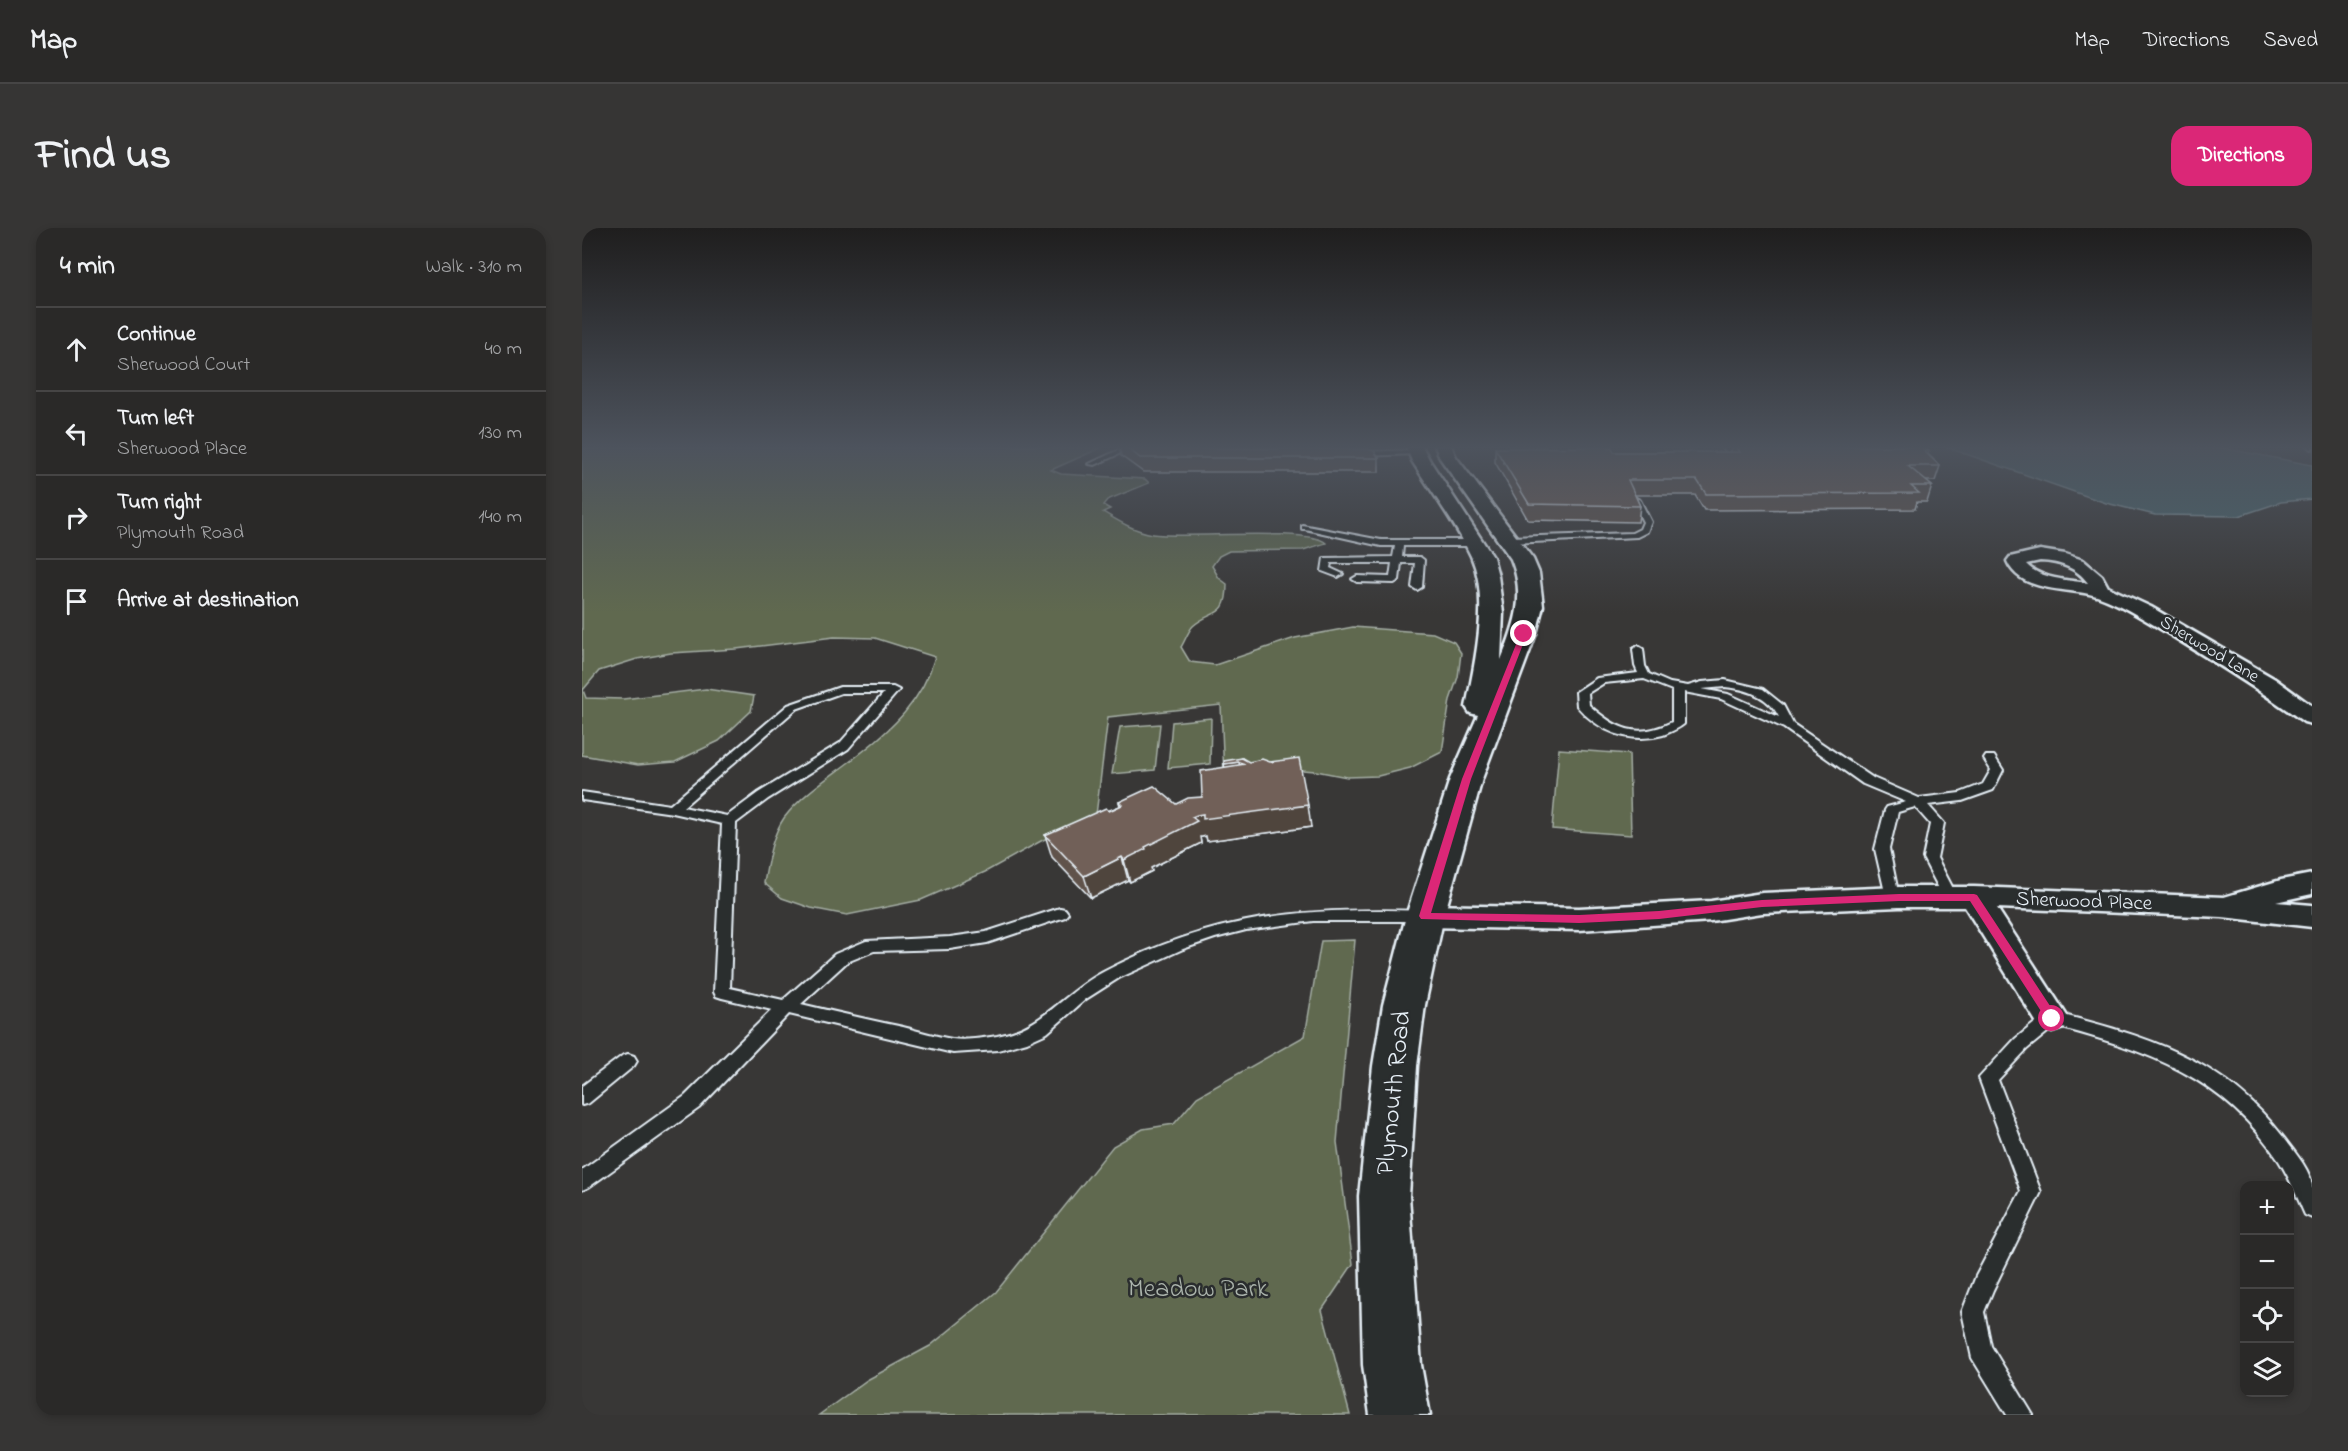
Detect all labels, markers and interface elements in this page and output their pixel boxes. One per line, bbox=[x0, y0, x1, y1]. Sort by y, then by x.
text: Map bbox=[30, 21, 77, 62]
text: Map bbox=[2074, 26, 2110, 56]
text: Directions bbox=[2143, 26, 2230, 56]
text: Saved bbox=[2263, 26, 2318, 56]
text: Find us bbox=[36, 126, 171, 187]
button: Directions bbox=[2171, 126, 2312, 186]
text: 4 min bbox=[60, 248, 115, 286]
text: Walk · 310 m bbox=[426, 253, 522, 282]
text: Continue bbox=[117, 319, 196, 351]
icon: ahead bbox=[60, 333, 93, 366]
text: 40 m bbox=[485, 335, 522, 364]
text: Sherwood Court bbox=[117, 351, 250, 380]
text: Turn left bbox=[117, 403, 194, 435]
icon: left bbox=[60, 417, 93, 450]
text: 130 m bbox=[478, 419, 522, 448]
text: Sherwood Place bbox=[117, 435, 247, 464]
text: Turn right bbox=[117, 487, 202, 519]
icon: right bbox=[60, 501, 93, 534]
text: 140 m bbox=[478, 503, 522, 532]
text: Plymouth Road bbox=[117, 519, 244, 548]
icon: arrive bbox=[60, 585, 93, 618]
text: Arrive at destination bbox=[117, 585, 299, 617]
street label: Sherwood Lane bbox=[2154, 610, 2265, 690]
route end bbox=[1510, 620, 1536, 646]
street label: Sherwood Place bbox=[2015, 885, 2153, 919]
route start bbox=[2038, 1005, 2064, 1031]
street label: Plymouth Road bbox=[1367, 1009, 1423, 1177]
map controls bbox=[2240, 1181, 2294, 1397]
button: + bbox=[2240, 1181, 2294, 1235]
button: − bbox=[2240, 1235, 2294, 1289]
park label: Meadow Park bbox=[1128, 1271, 1269, 1309]
button: locate bbox=[2240, 1289, 2294, 1343]
button: layers bbox=[2240, 1343, 2294, 1397]

